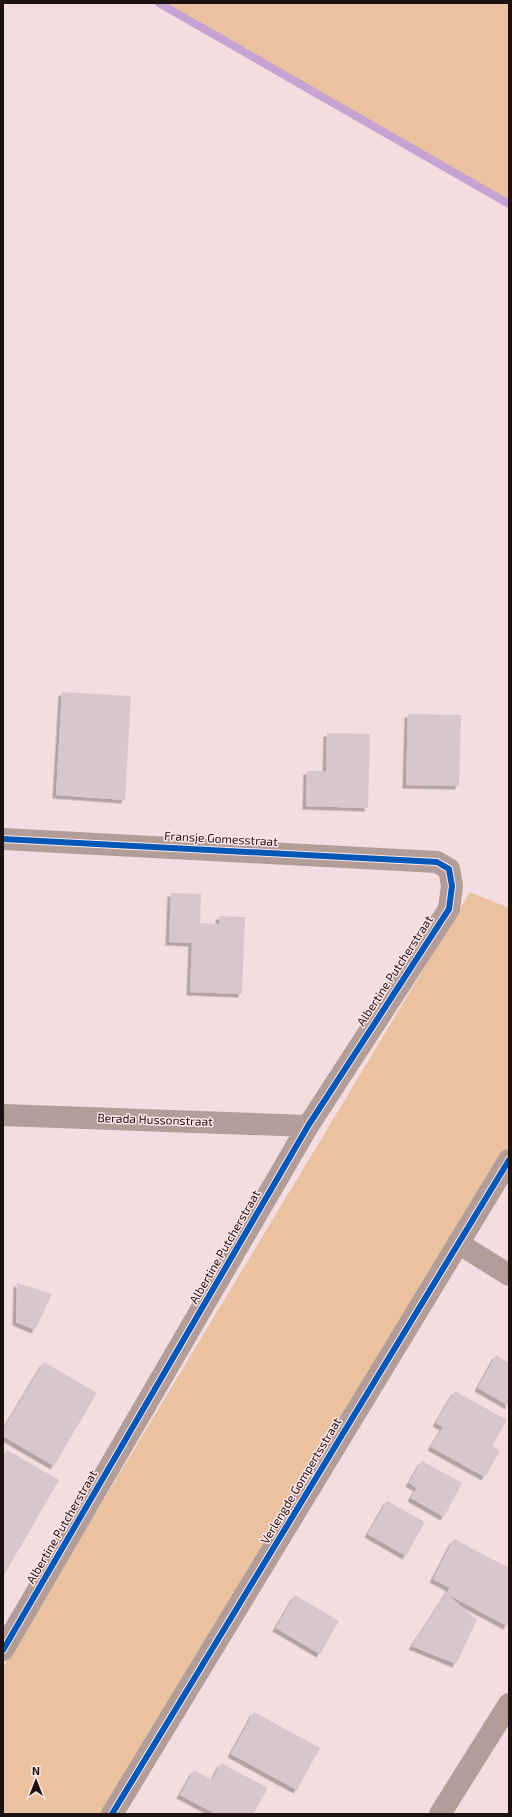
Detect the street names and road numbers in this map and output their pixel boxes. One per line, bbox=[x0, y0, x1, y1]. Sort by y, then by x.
street label: Fransje Gomesstraat bbox=[164, 828, 279, 849]
street label: Albertine Putcherstraat bbox=[353, 912, 435, 1028]
street label: Berada Hussonstraat bbox=[97, 1110, 213, 1128]
street label: Albertine Putcherstraat bbox=[186, 1187, 263, 1306]
street label: Verlengde Gompertsstraat bbox=[257, 1414, 344, 1546]
street label: Albertine Putcherstraat bbox=[23, 1467, 100, 1586]

